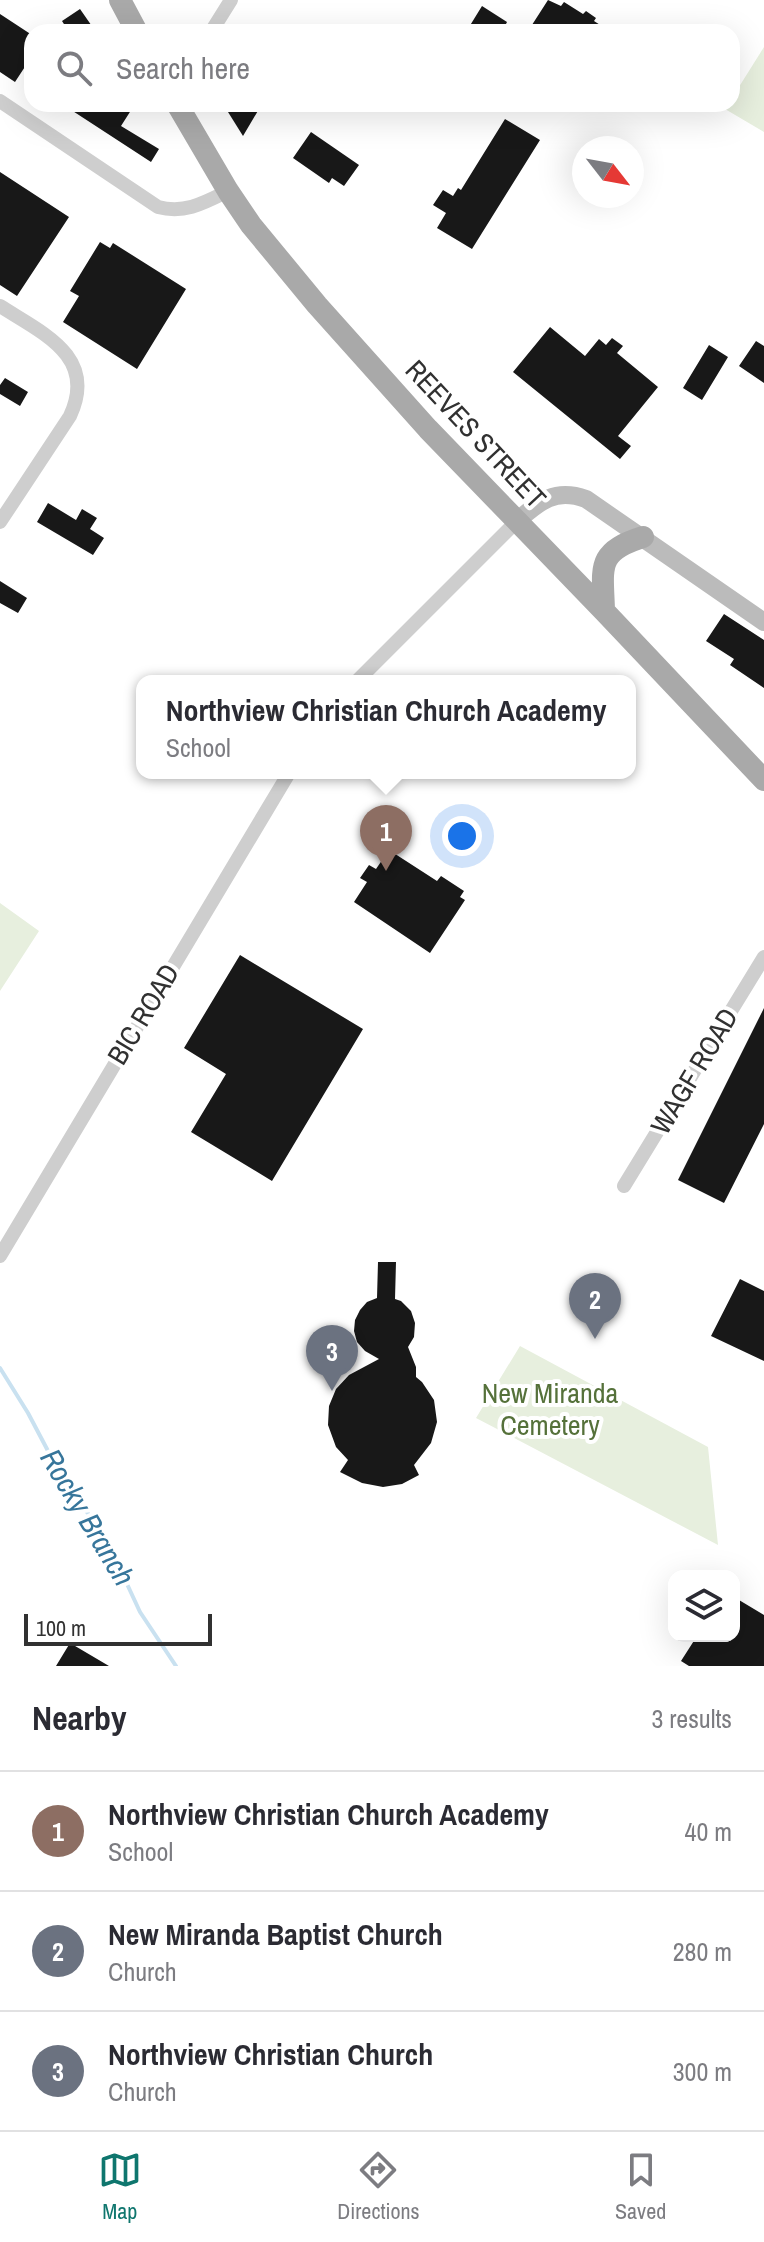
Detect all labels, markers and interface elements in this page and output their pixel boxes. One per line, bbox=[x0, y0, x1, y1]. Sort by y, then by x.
search box bbox=[24, 24, 740, 112]
icon: search bbox=[52, 46, 96, 90]
text: Search here bbox=[116, 48, 250, 88]
north arrow bbox=[572, 136, 644, 208]
street label: REEVES STREET bbox=[397, 352, 555, 516]
popup bbox=[136, 675, 636, 779]
text: Northview Christian Church Academy bbox=[166, 690, 606, 730]
text: School bbox=[166, 730, 231, 765]
pin: 1 bbox=[360, 805, 412, 871]
your location bbox=[442, 816, 482, 856]
street label: BIC ROAD bbox=[98, 957, 188, 1071]
street label: WAGF ROAD bbox=[641, 1001, 747, 1141]
pin: 2 bbox=[569, 1273, 621, 1339]
pin: 3 bbox=[306, 1325, 358, 1391]
park label: New Miranda Cemetery bbox=[482, 1374, 618, 1444]
water label: Rocky Branch bbox=[31, 1441, 145, 1593]
map controls bbox=[668, 1570, 740, 1642]
button: layers bbox=[668, 1570, 740, 1642]
scale bar bbox=[24, 1610, 212, 1646]
text: 100 m bbox=[36, 1613, 86, 1643]
text: Nearby bbox=[32, 1695, 127, 1741]
text: 3 results bbox=[651, 1701, 732, 1736]
text: Northview Christian Church Academy bbox=[108, 1794, 549, 1834]
text: 1 bbox=[52, 1814, 64, 1849]
text: 40 m bbox=[685, 1814, 732, 1849]
text: School bbox=[108, 1834, 173, 1869]
text: New Miranda Baptist Church bbox=[108, 1914, 443, 1954]
text: 2 bbox=[52, 1934, 64, 1969]
text: 280 m bbox=[673, 1934, 732, 1969]
text: Church bbox=[108, 1954, 177, 1989]
text: Northview Christian Church bbox=[108, 2034, 433, 2074]
text: 3 bbox=[52, 2054, 64, 2089]
text: 300 m bbox=[673, 2054, 732, 2089]
text: Church bbox=[108, 2074, 177, 2109]
tab: Map bbox=[98, 2148, 142, 2226]
tab: Directions bbox=[337, 2148, 420, 2226]
tab: Saved bbox=[615, 2148, 666, 2226]

